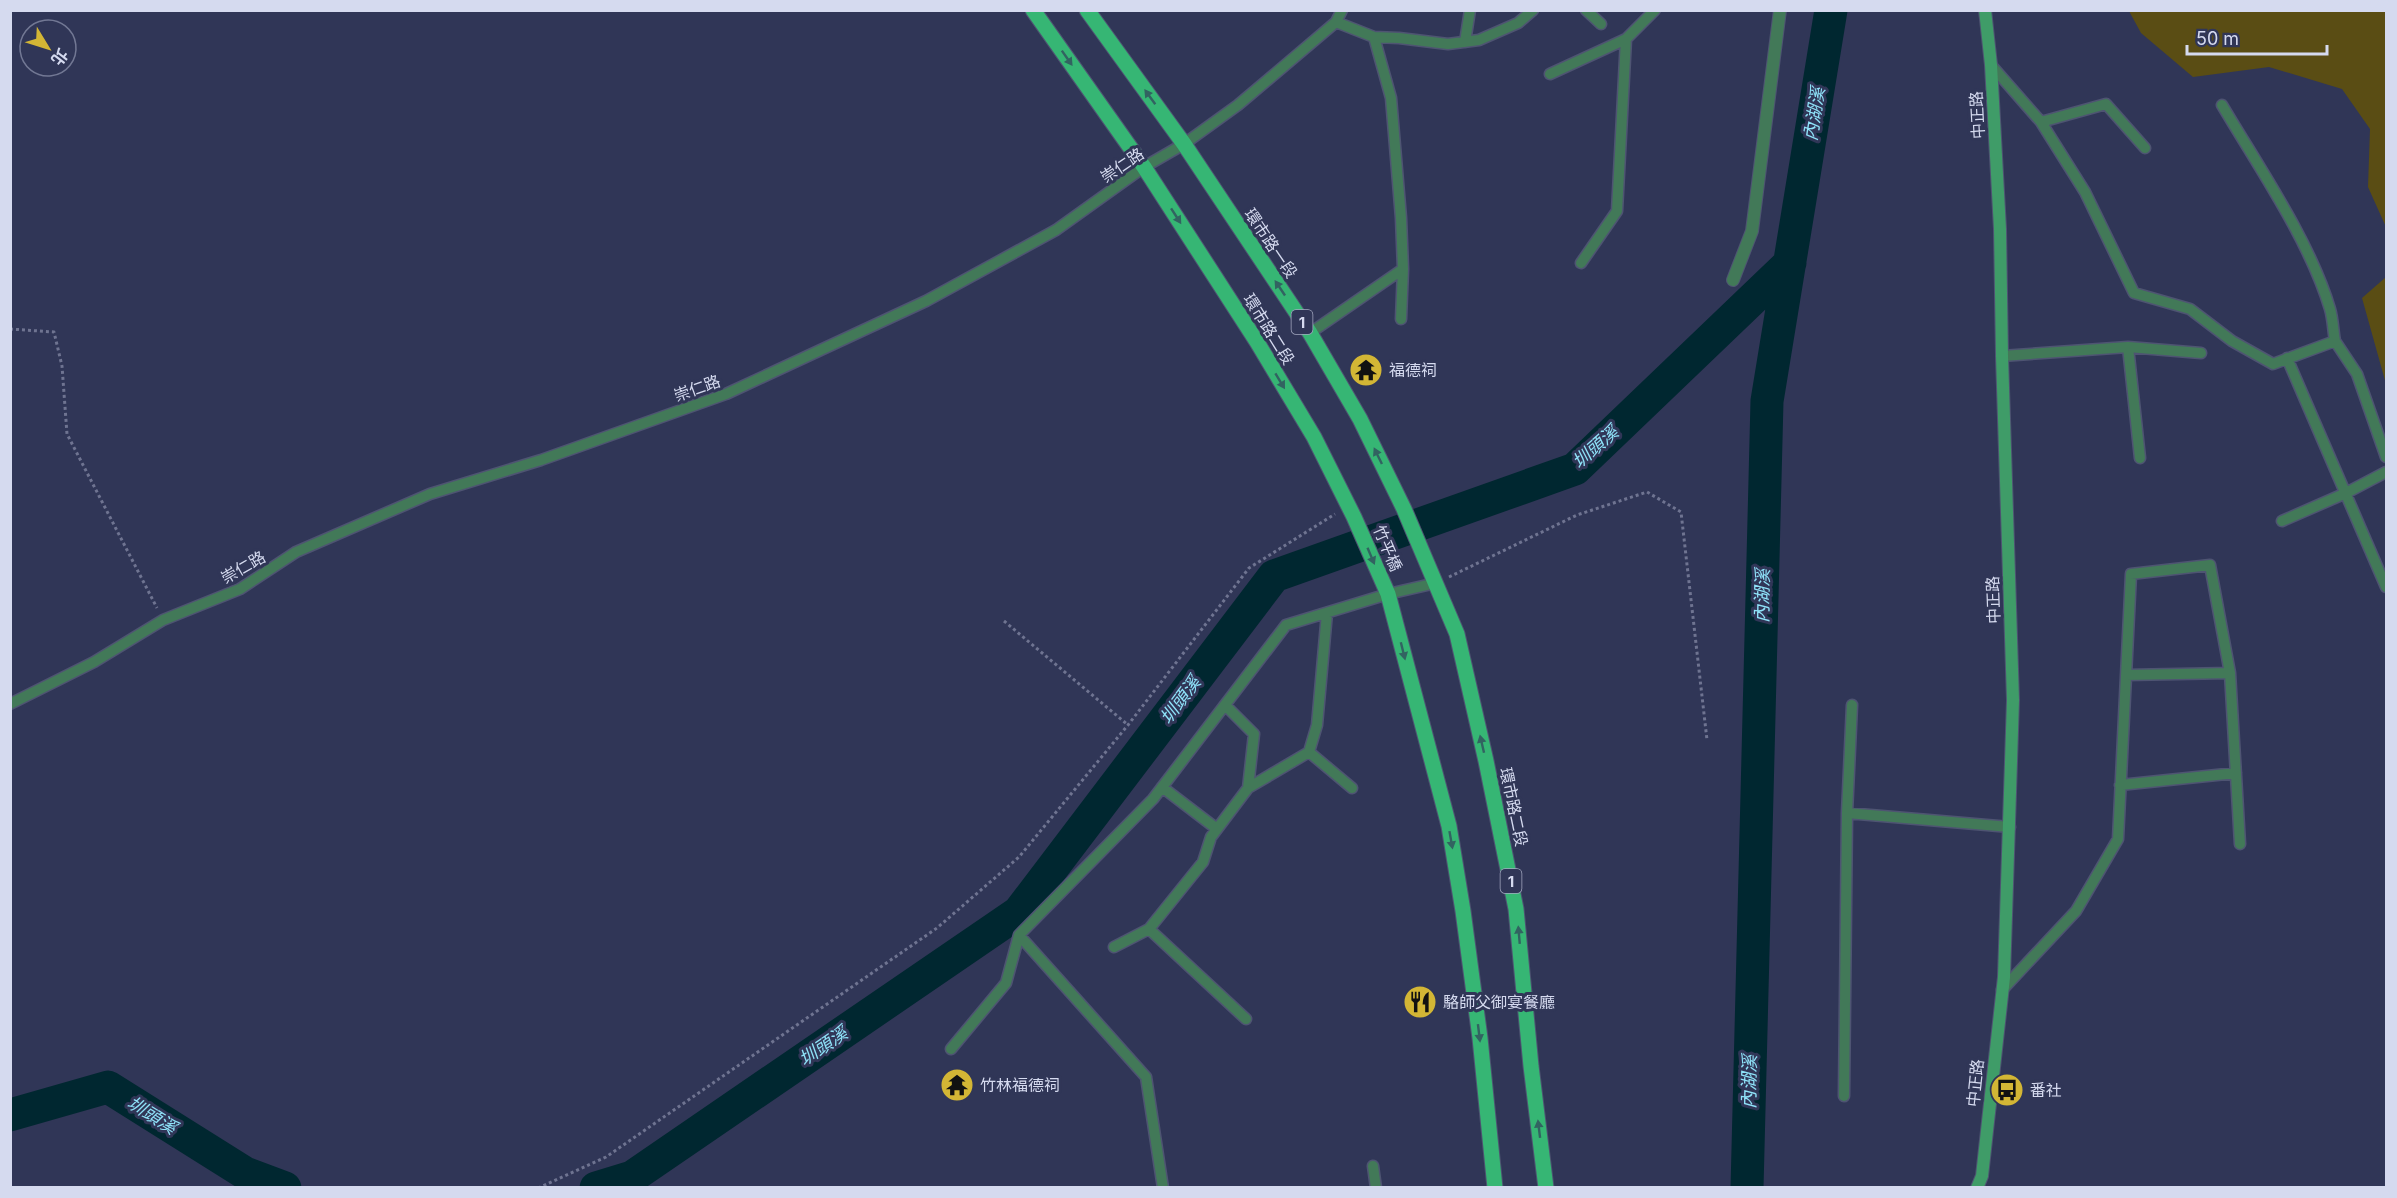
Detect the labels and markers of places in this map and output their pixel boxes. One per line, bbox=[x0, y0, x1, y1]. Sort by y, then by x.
temple icon: 福德祠 bbox=[1348, 352, 1384, 388]
place label: 福德祠 bbox=[1389, 360, 1437, 380]
restaurant icon: 駱師父御宴餐廳 bbox=[1402, 984, 1438, 1020]
place label: 駱師父御宴餐廳 bbox=[1443, 992, 1555, 1012]
temple icon: 竹林福德祠 bbox=[939, 1067, 975, 1103]
bus stop icon: 番社 bbox=[1989, 1072, 2025, 1108]
place label: 竹林福德祠 bbox=[980, 1075, 1060, 1095]
place label: 番社 bbox=[2030, 1080, 2062, 1100]

